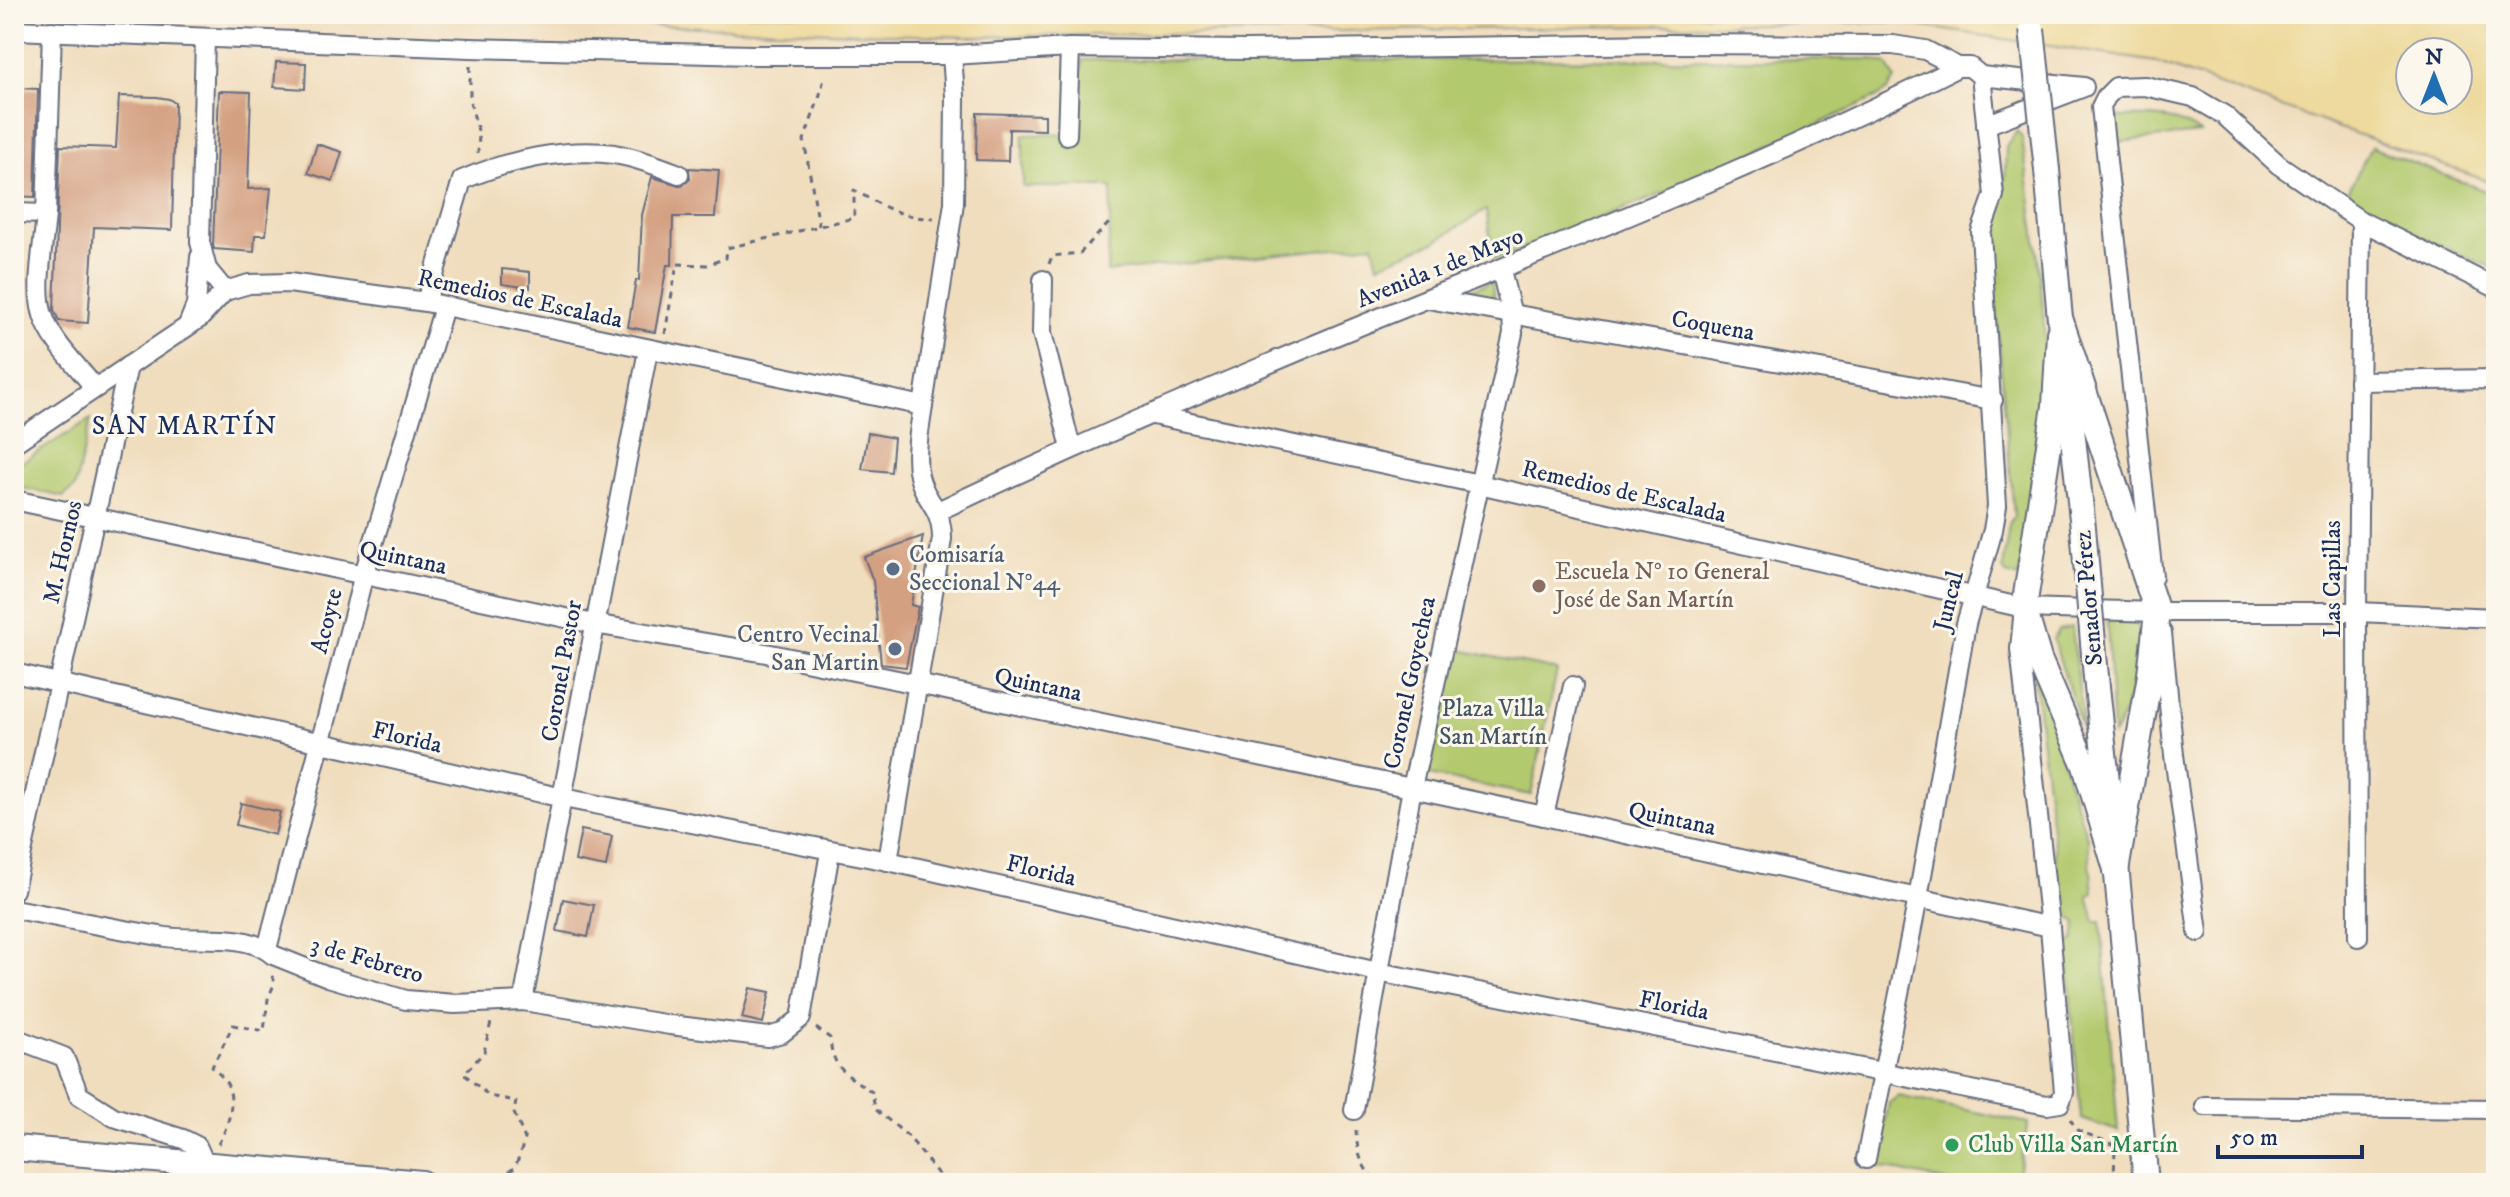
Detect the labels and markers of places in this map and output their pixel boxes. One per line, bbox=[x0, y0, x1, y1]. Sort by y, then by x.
place label: Comisaría Seccional N°44 bbox=[909, 540, 1061, 598]
place label: Escuela N° 10 General José de San Martín bbox=[1553, 557, 1770, 615]
marker: Comisaría Seccional N°44 bbox=[884, 560, 902, 578]
marker: Escuela N° 10 General José de San Martín bbox=[1530, 577, 1548, 595]
place label: Centro Vecinal San Martin bbox=[737, 620, 880, 678]
marker: Centro Vecinal San Martin bbox=[886, 640, 904, 658]
place label: Club Villa San Martín bbox=[1968, 1130, 2178, 1160]
marker: Club Villa San Martín bbox=[1943, 1136, 1961, 1154]

